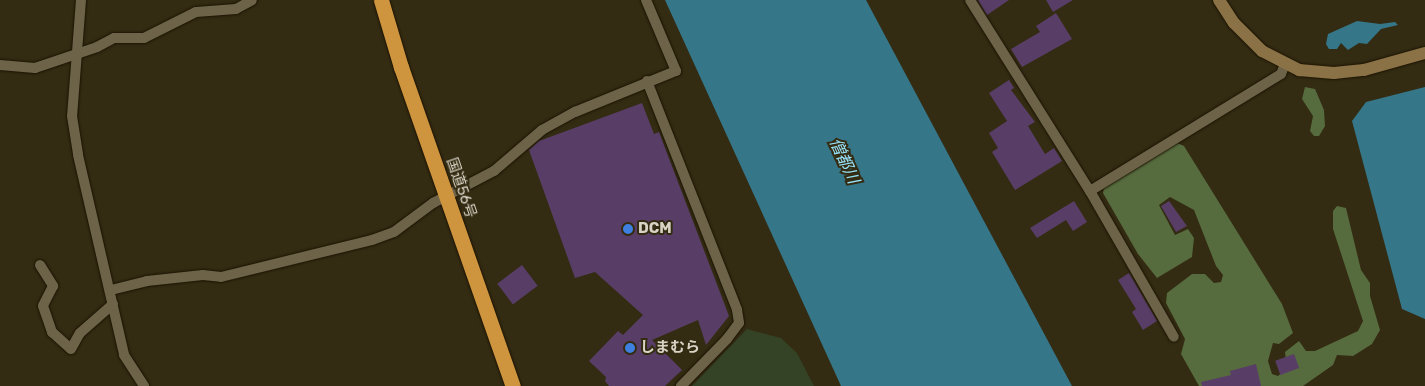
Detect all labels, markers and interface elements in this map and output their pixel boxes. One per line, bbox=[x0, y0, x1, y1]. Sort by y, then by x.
water label: 僧都川 bbox=[825, 135, 863, 187]
street label: 国道56号 bbox=[442, 155, 480, 221]
place label: DCM bbox=[638, 220, 672, 238]
marker: DCM bbox=[622, 223, 634, 235]
place label: しまむら bbox=[640, 339, 700, 357]
marker: しまむら bbox=[624, 342, 636, 354]

